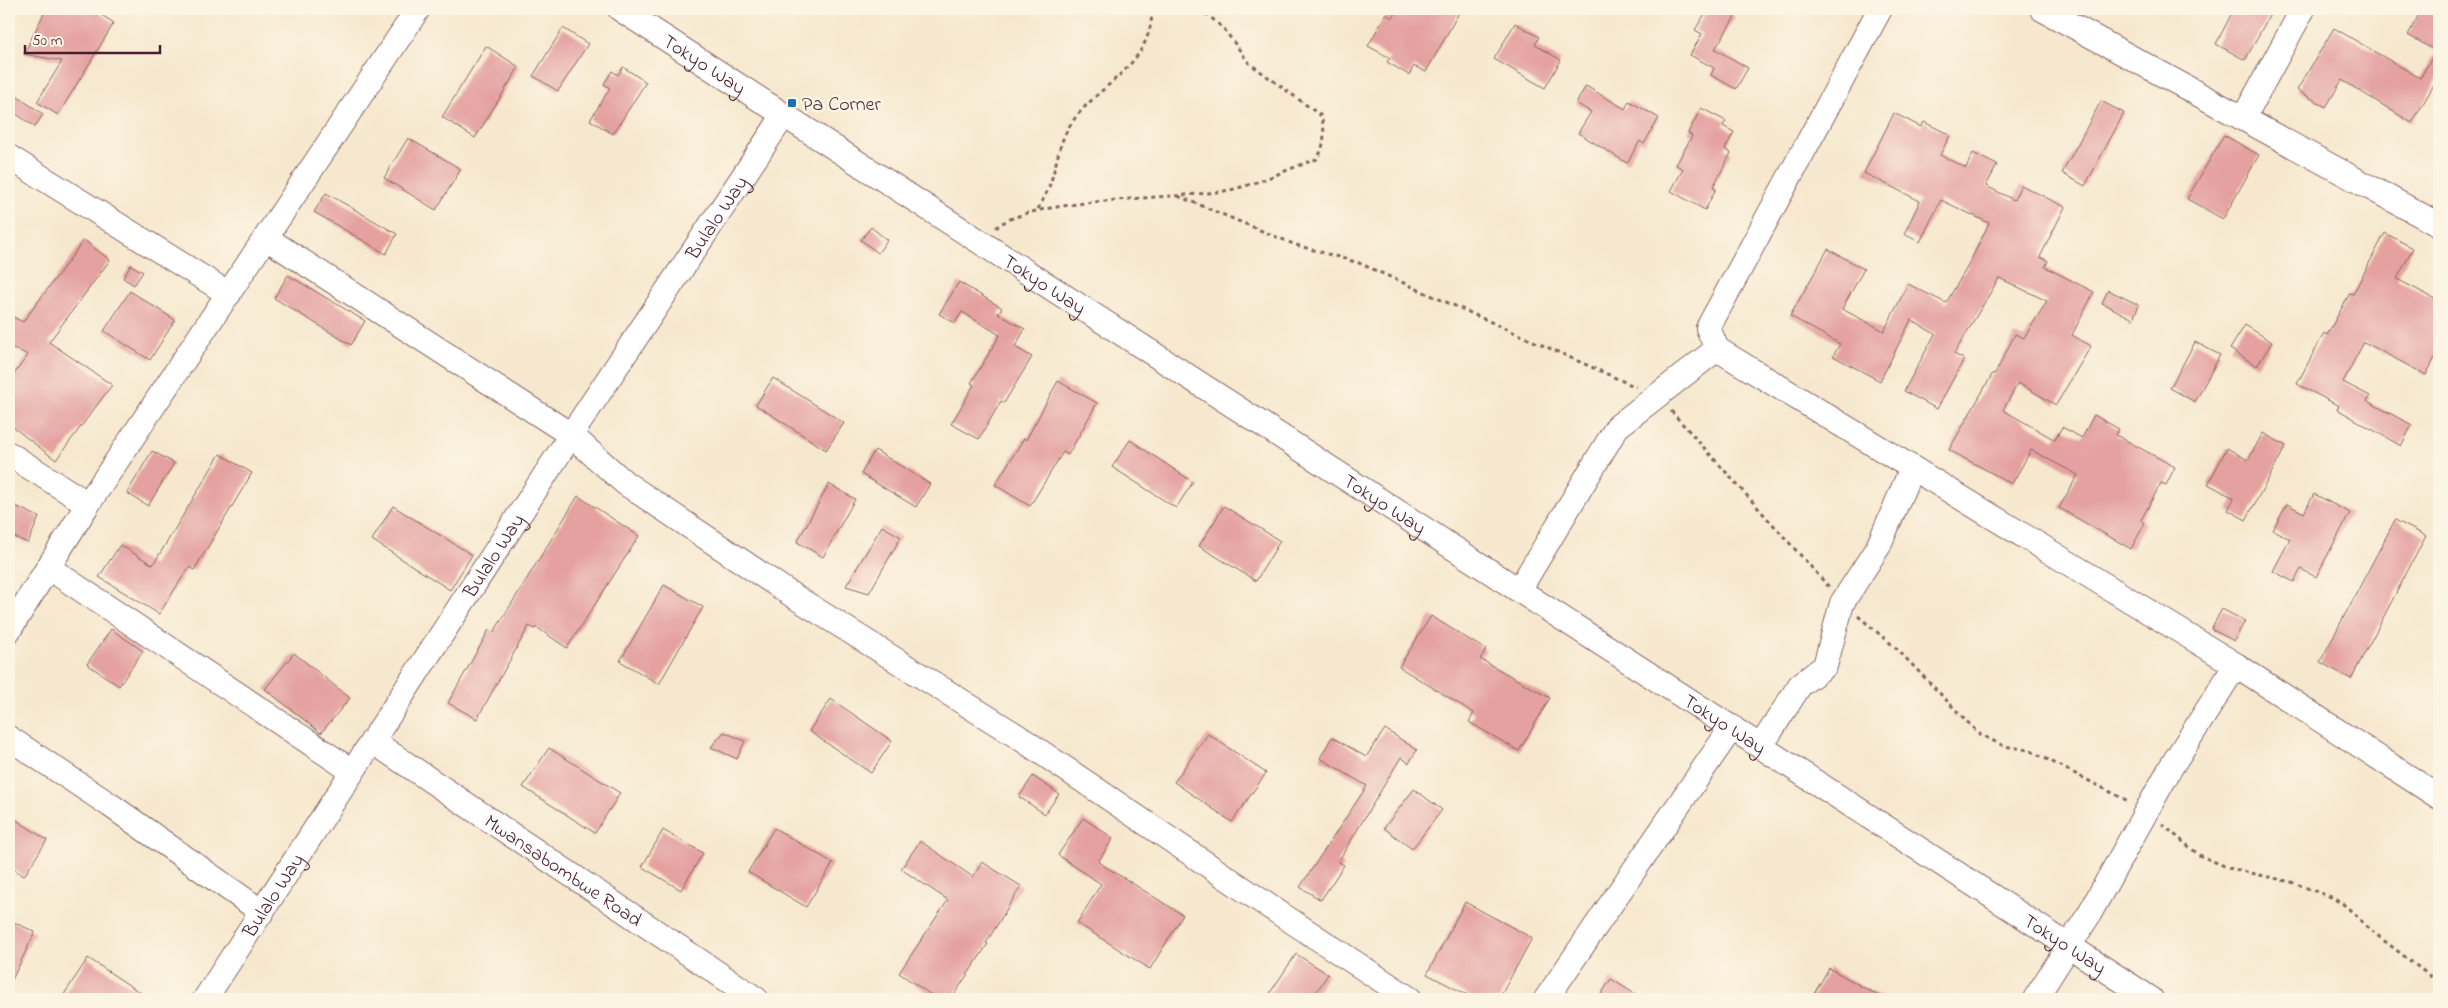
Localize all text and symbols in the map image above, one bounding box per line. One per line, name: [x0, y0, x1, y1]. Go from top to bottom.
scale bar: [25, 22, 160, 54]
street label: Tokyo Way: [656, 28, 751, 104]
text: 50 m: [32, 30, 63, 52]
place label: Pa Corner: [802, 91, 882, 120]
marker: Pa Corner: [786, 97, 798, 109]
street label: Bulalo Way: [679, 171, 757, 267]
street label: Tokyo Way: [996, 248, 1091, 324]
street label: Tokyo Way: [1336, 468, 1431, 543]
street label: Bulalo Way: [456, 509, 533, 605]
street label: Tokyo Way: [1676, 688, 1771, 763]
street label: Mwansabombwe Road: [478, 808, 647, 935]
street label: Bulalo Way: [236, 848, 313, 945]
street label: Tokyo Way: [2017, 908, 2111, 983]

